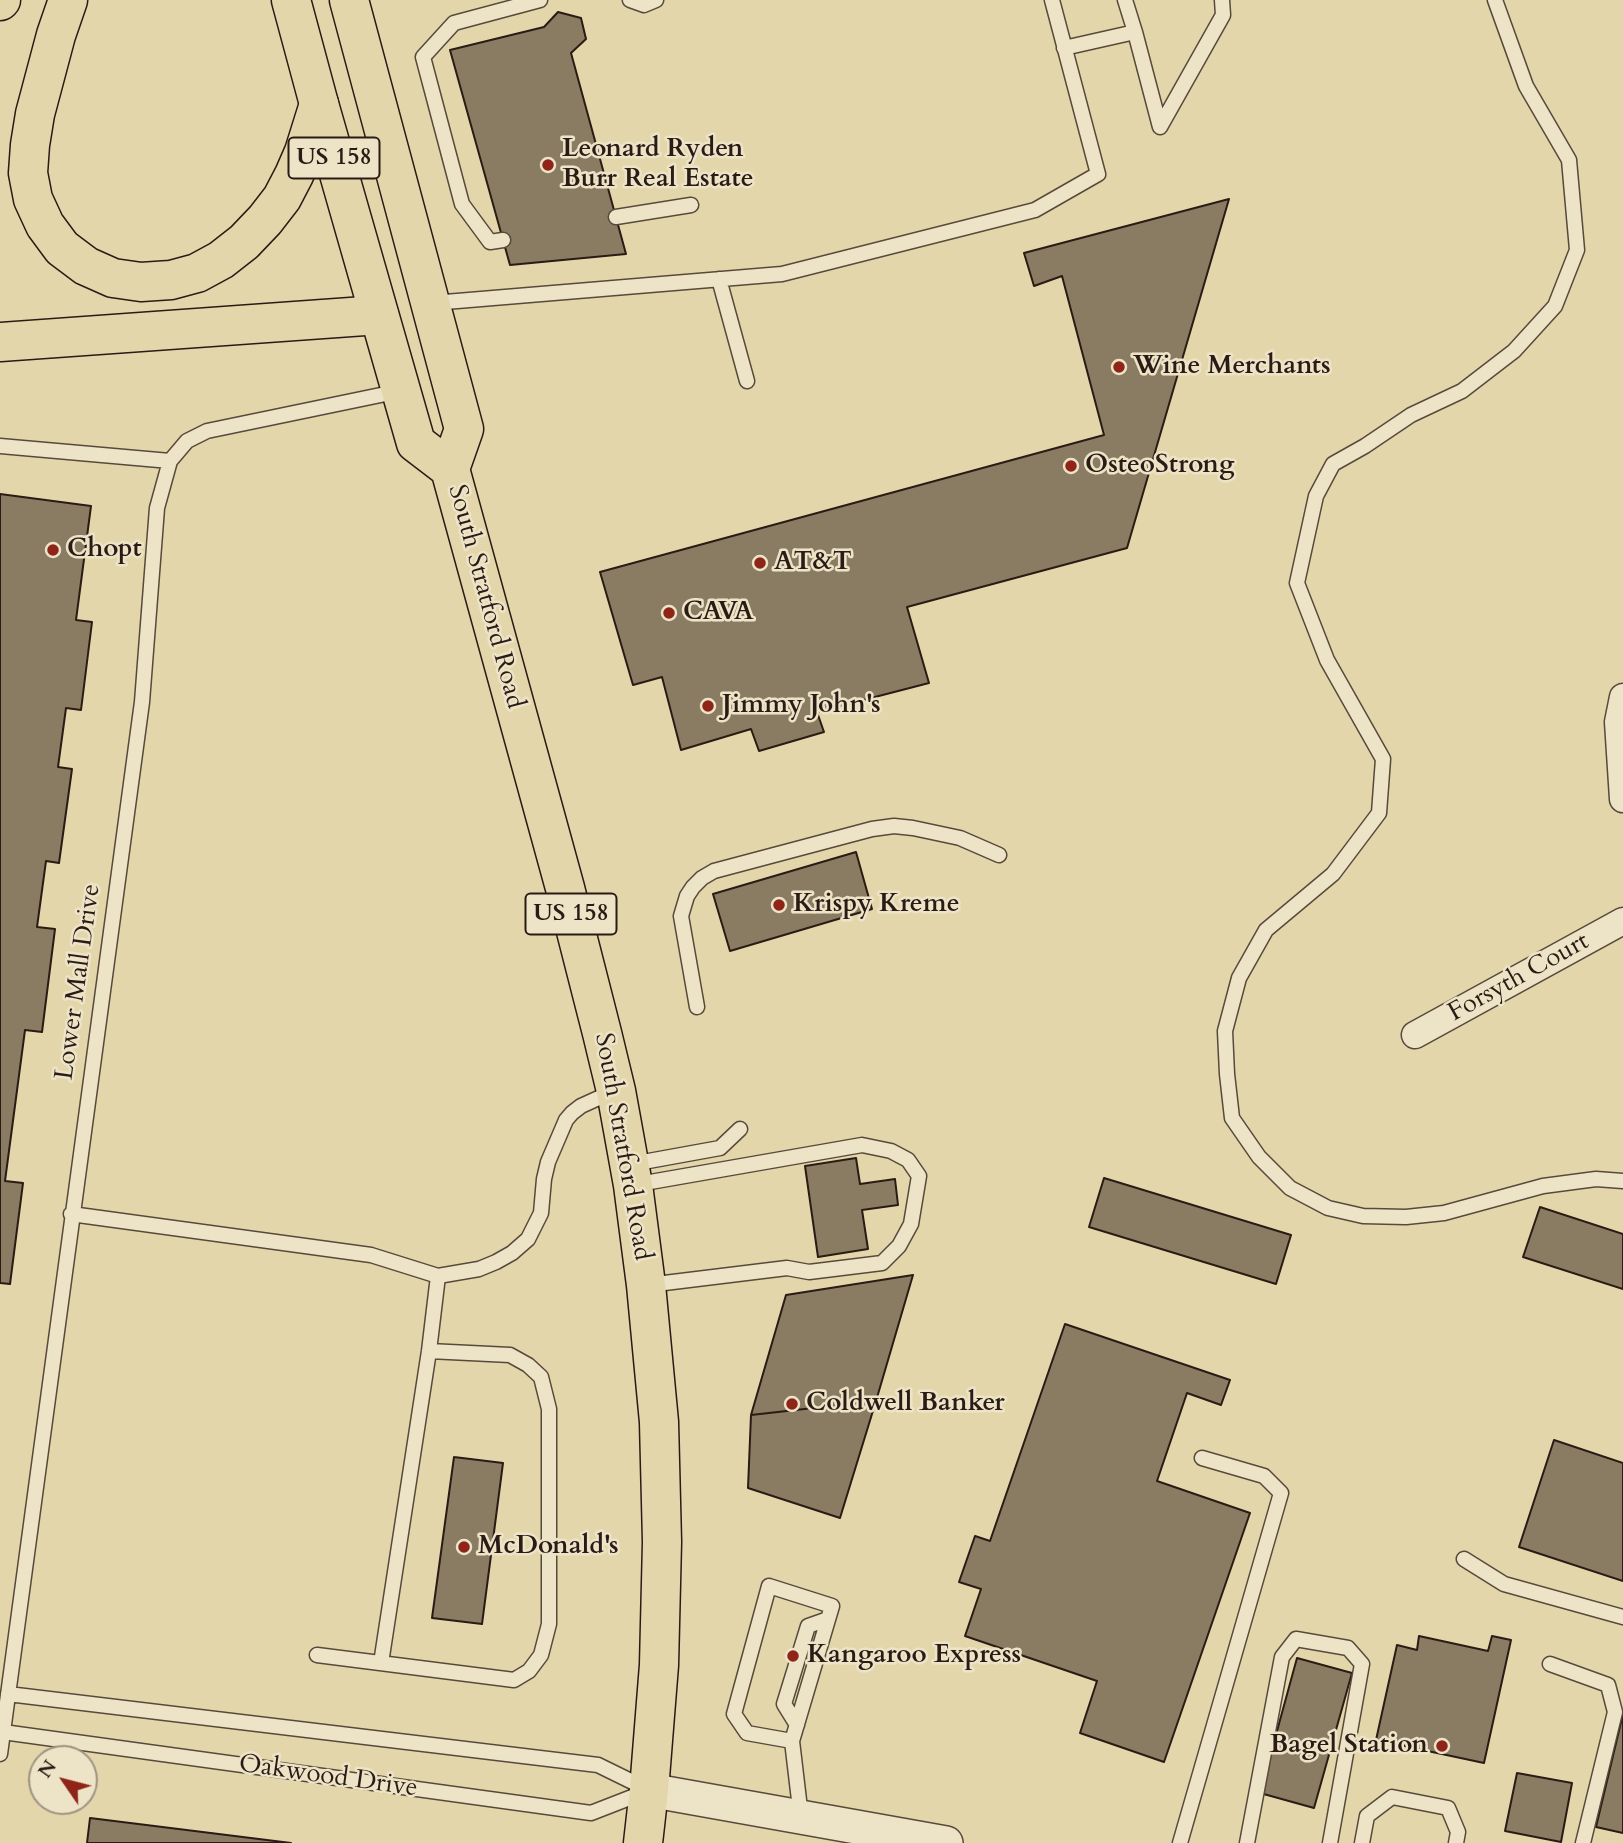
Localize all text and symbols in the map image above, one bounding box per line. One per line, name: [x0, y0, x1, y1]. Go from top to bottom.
place label: Leonard Ryden Burr Real Estate: [562, 134, 754, 196]
road number: US 158: [288, 138, 380, 178]
marker: Leonard Ryden Burr Real Estate: [540, 157, 556, 173]
place label: Wine Merchants: [1133, 351, 1331, 383]
marker: Wine Merchants: [1111, 359, 1127, 375]
place label: OsteoStrong: [1085, 450, 1234, 482]
marker: OsteoStrong: [1063, 458, 1079, 474]
street label: South Stratford Road: [440, 482, 530, 712]
place label: Chopt: [67, 534, 142, 566]
marker: Chopt: [45, 542, 61, 558]
place label: AT&T: [774, 547, 852, 579]
marker: AT&T: [752, 555, 768, 571]
place label: CAVA: [683, 597, 754, 629]
marker: CAVA: [661, 605, 677, 621]
place label: Jimmy John's: [722, 690, 881, 722]
marker: Jimmy John's: [700, 698, 716, 714]
street label: Lower Mall Drive: [50, 882, 108, 1082]
place label: Krispy Kreme: [793, 889, 959, 921]
road number: US 158: [526, 894, 616, 934]
marker: Krispy Kreme: [771, 897, 787, 913]
street label: Forsyth Court: [1443, 927, 1595, 1029]
street label: South Stratford Road: [587, 1031, 657, 1263]
place label: Coldwell Banker: [806, 1388, 1005, 1420]
marker: Coldwell Banker: [784, 1396, 800, 1412]
place label: McDonald's: [478, 1531, 619, 1563]
marker: McDonald's: [456, 1539, 472, 1555]
place label: Kangaroo Express: [807, 1640, 1021, 1672]
marker: Kangaroo Express: [785, 1648, 801, 1664]
place label: Bagel Station: [1269, 1730, 1428, 1762]
marker: Bagel Station: [1434, 1738, 1450, 1754]
north arrow: [28, 1745, 98, 1815]
street label: Oakwood Drive: [237, 1749, 419, 1805]
text: N: [32, 1755, 63, 1783]

